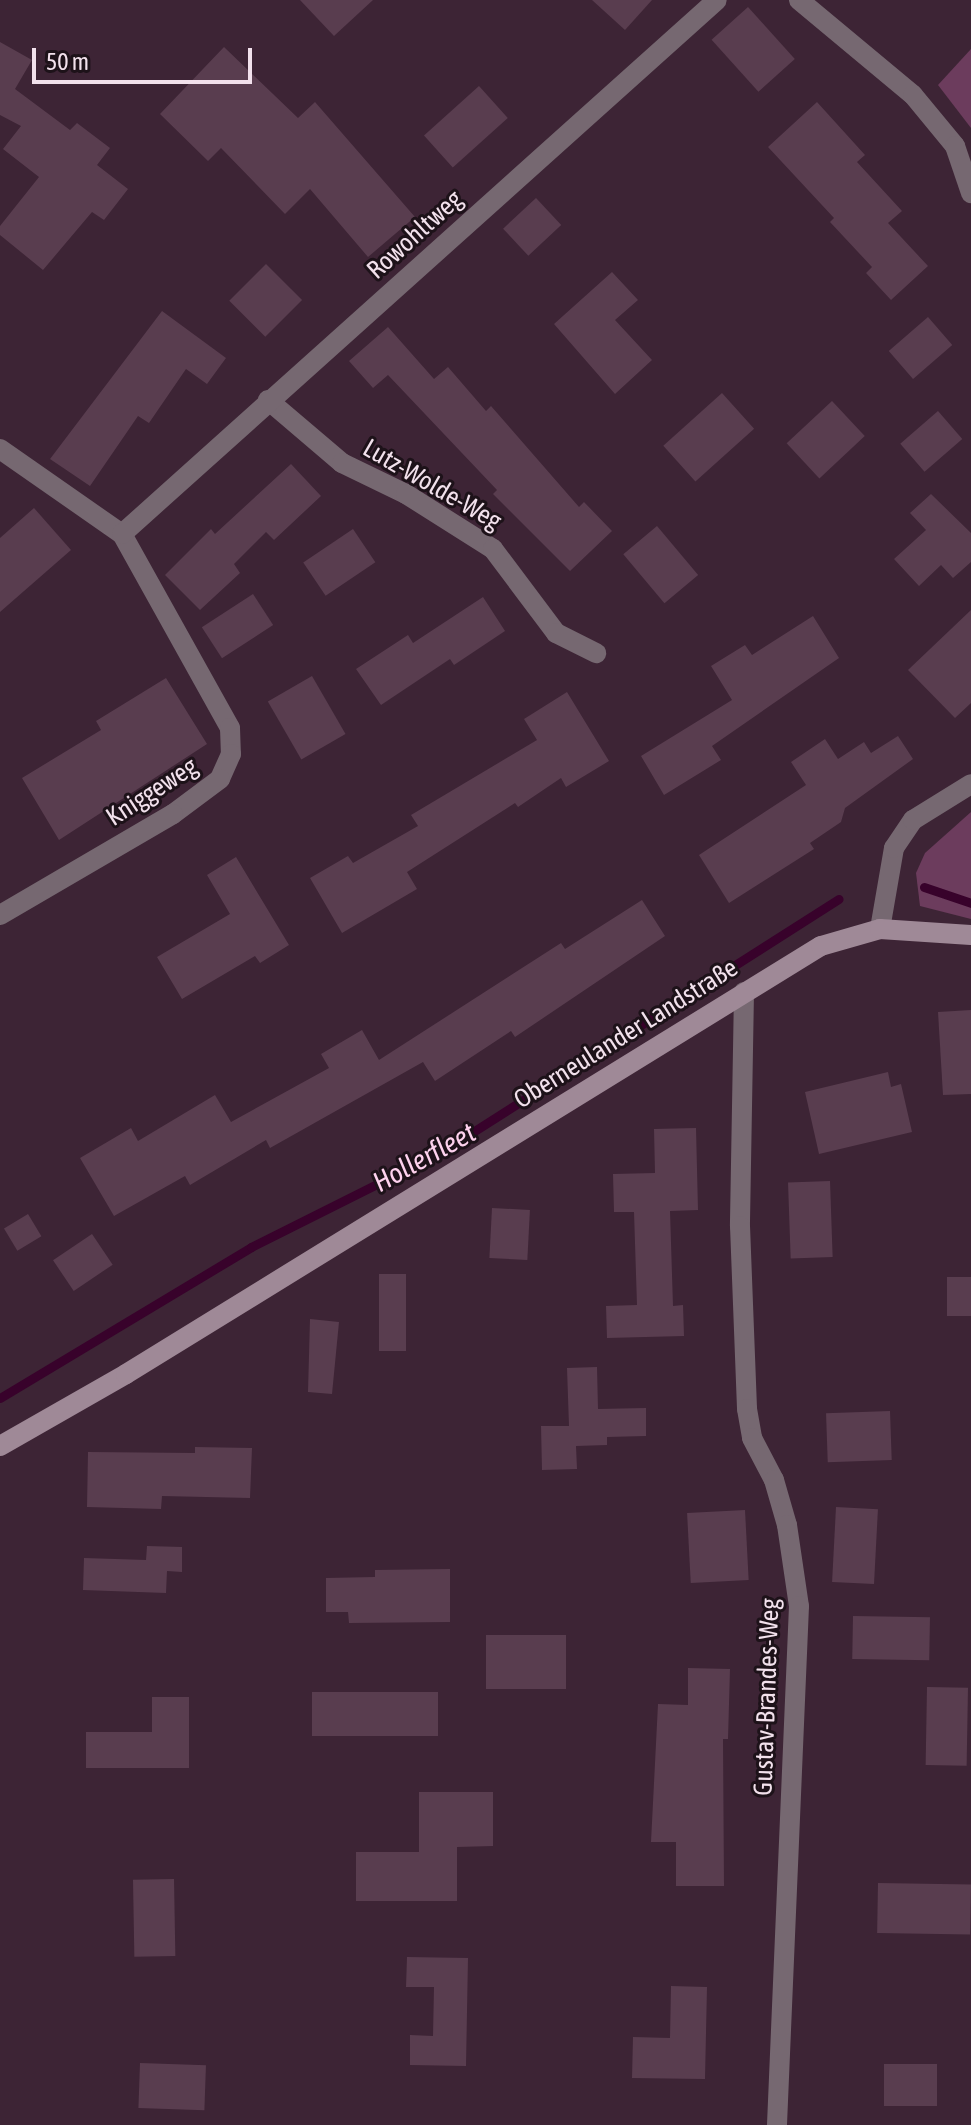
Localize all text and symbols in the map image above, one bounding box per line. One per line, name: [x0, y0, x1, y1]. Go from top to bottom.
scale bar: [36, 32, 256, 82]
text: 50 m: [46, 48, 89, 75]
street label: Rowohltweg: [361, 184, 469, 286]
street label: Lutz-Wolde-Weg: [357, 433, 507, 537]
street label: Kniggeweg: [101, 751, 203, 833]
street label: Oberneulander Landstraße: [508, 952, 744, 1116]
water label: Hollerfleet: [367, 1115, 481, 1199]
street label: Gustav-Brandes-Weg: [748, 1598, 786, 1796]

